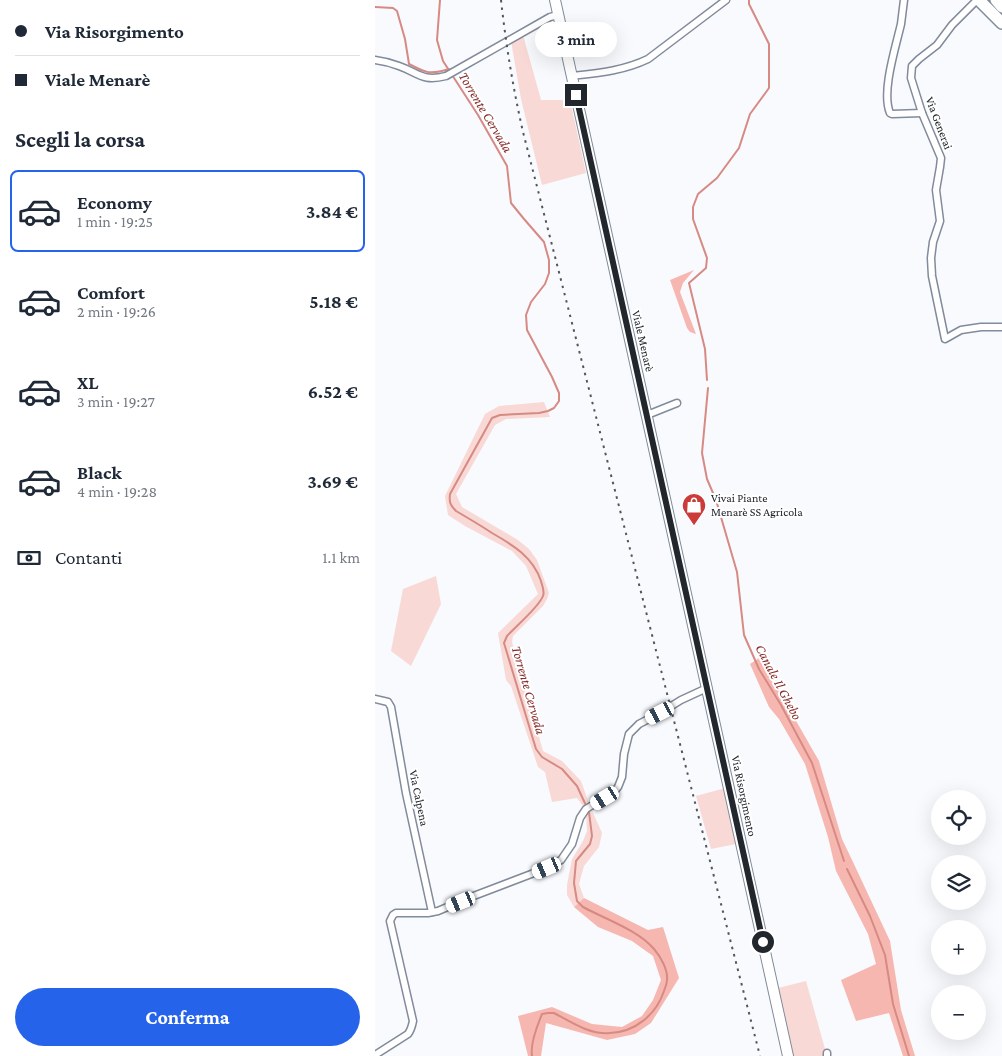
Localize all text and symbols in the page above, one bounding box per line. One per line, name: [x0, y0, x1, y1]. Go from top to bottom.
text: Via Risorgimento: [45, 21, 184, 42]
callout: 3 min: [535, 22, 617, 58]
text: 3 min: [557, 31, 595, 48]
text: Viale Menarè: [45, 69, 150, 90]
water label: Torrente Cervada: [456, 69, 517, 156]
route end: [565, 84, 587, 106]
street label: Via Generai: [923, 95, 955, 151]
text: Scegli la corsa: [15, 127, 145, 152]
icon: car: [17, 189, 62, 234]
text: Economy: [77, 192, 152, 213]
text: 3.84 €: [306, 201, 358, 222]
text: 1 min · 19:25: [77, 213, 153, 230]
icon: car: [17, 279, 62, 324]
text: Comfort: [77, 282, 145, 303]
text: 5.18 €: [309, 291, 358, 312]
text: 2 min · 19:26: [77, 303, 156, 320]
street label: Viale Menarè: [629, 309, 657, 373]
icon: car: [17, 369, 62, 414]
text: XL: [77, 372, 99, 393]
text: 6.52 €: [308, 381, 358, 402]
text: 3 min · 19:27: [77, 393, 155, 410]
icon: car: [17, 459, 62, 504]
text: Black: [77, 462, 122, 483]
text: 3.69 €: [307, 471, 358, 492]
text: 4 min · 19:28: [77, 483, 157, 500]
place label: Vivai Piante Menarè SS Agricola: [711, 491, 803, 519]
shop icon: Vivai Piante Menarè SS Agricola: [681, 492, 707, 526]
icon: cash: [15, 544, 43, 572]
text: Contanti: [55, 547, 122, 568]
text: 1.1 km: [322, 549, 360, 566]
water label: Canale Il Ghebo: [752, 642, 806, 723]
water label: Torrente Cervada: [509, 644, 549, 736]
car: [643, 700, 676, 726]
street label: Via Risorgimento: [729, 754, 759, 838]
street label: Via Calpena: [406, 769, 432, 828]
car: [588, 784, 621, 812]
map controls: [931, 790, 986, 1040]
button: locate: [931, 790, 986, 845]
car: [530, 855, 563, 881]
button: layers: [931, 855, 986, 910]
car: [444, 889, 477, 915]
button: +: [931, 920, 986, 975]
route start: [752, 931, 774, 953]
button: −: [931, 985, 986, 1040]
button: Conferma: [15, 988, 360, 1046]

